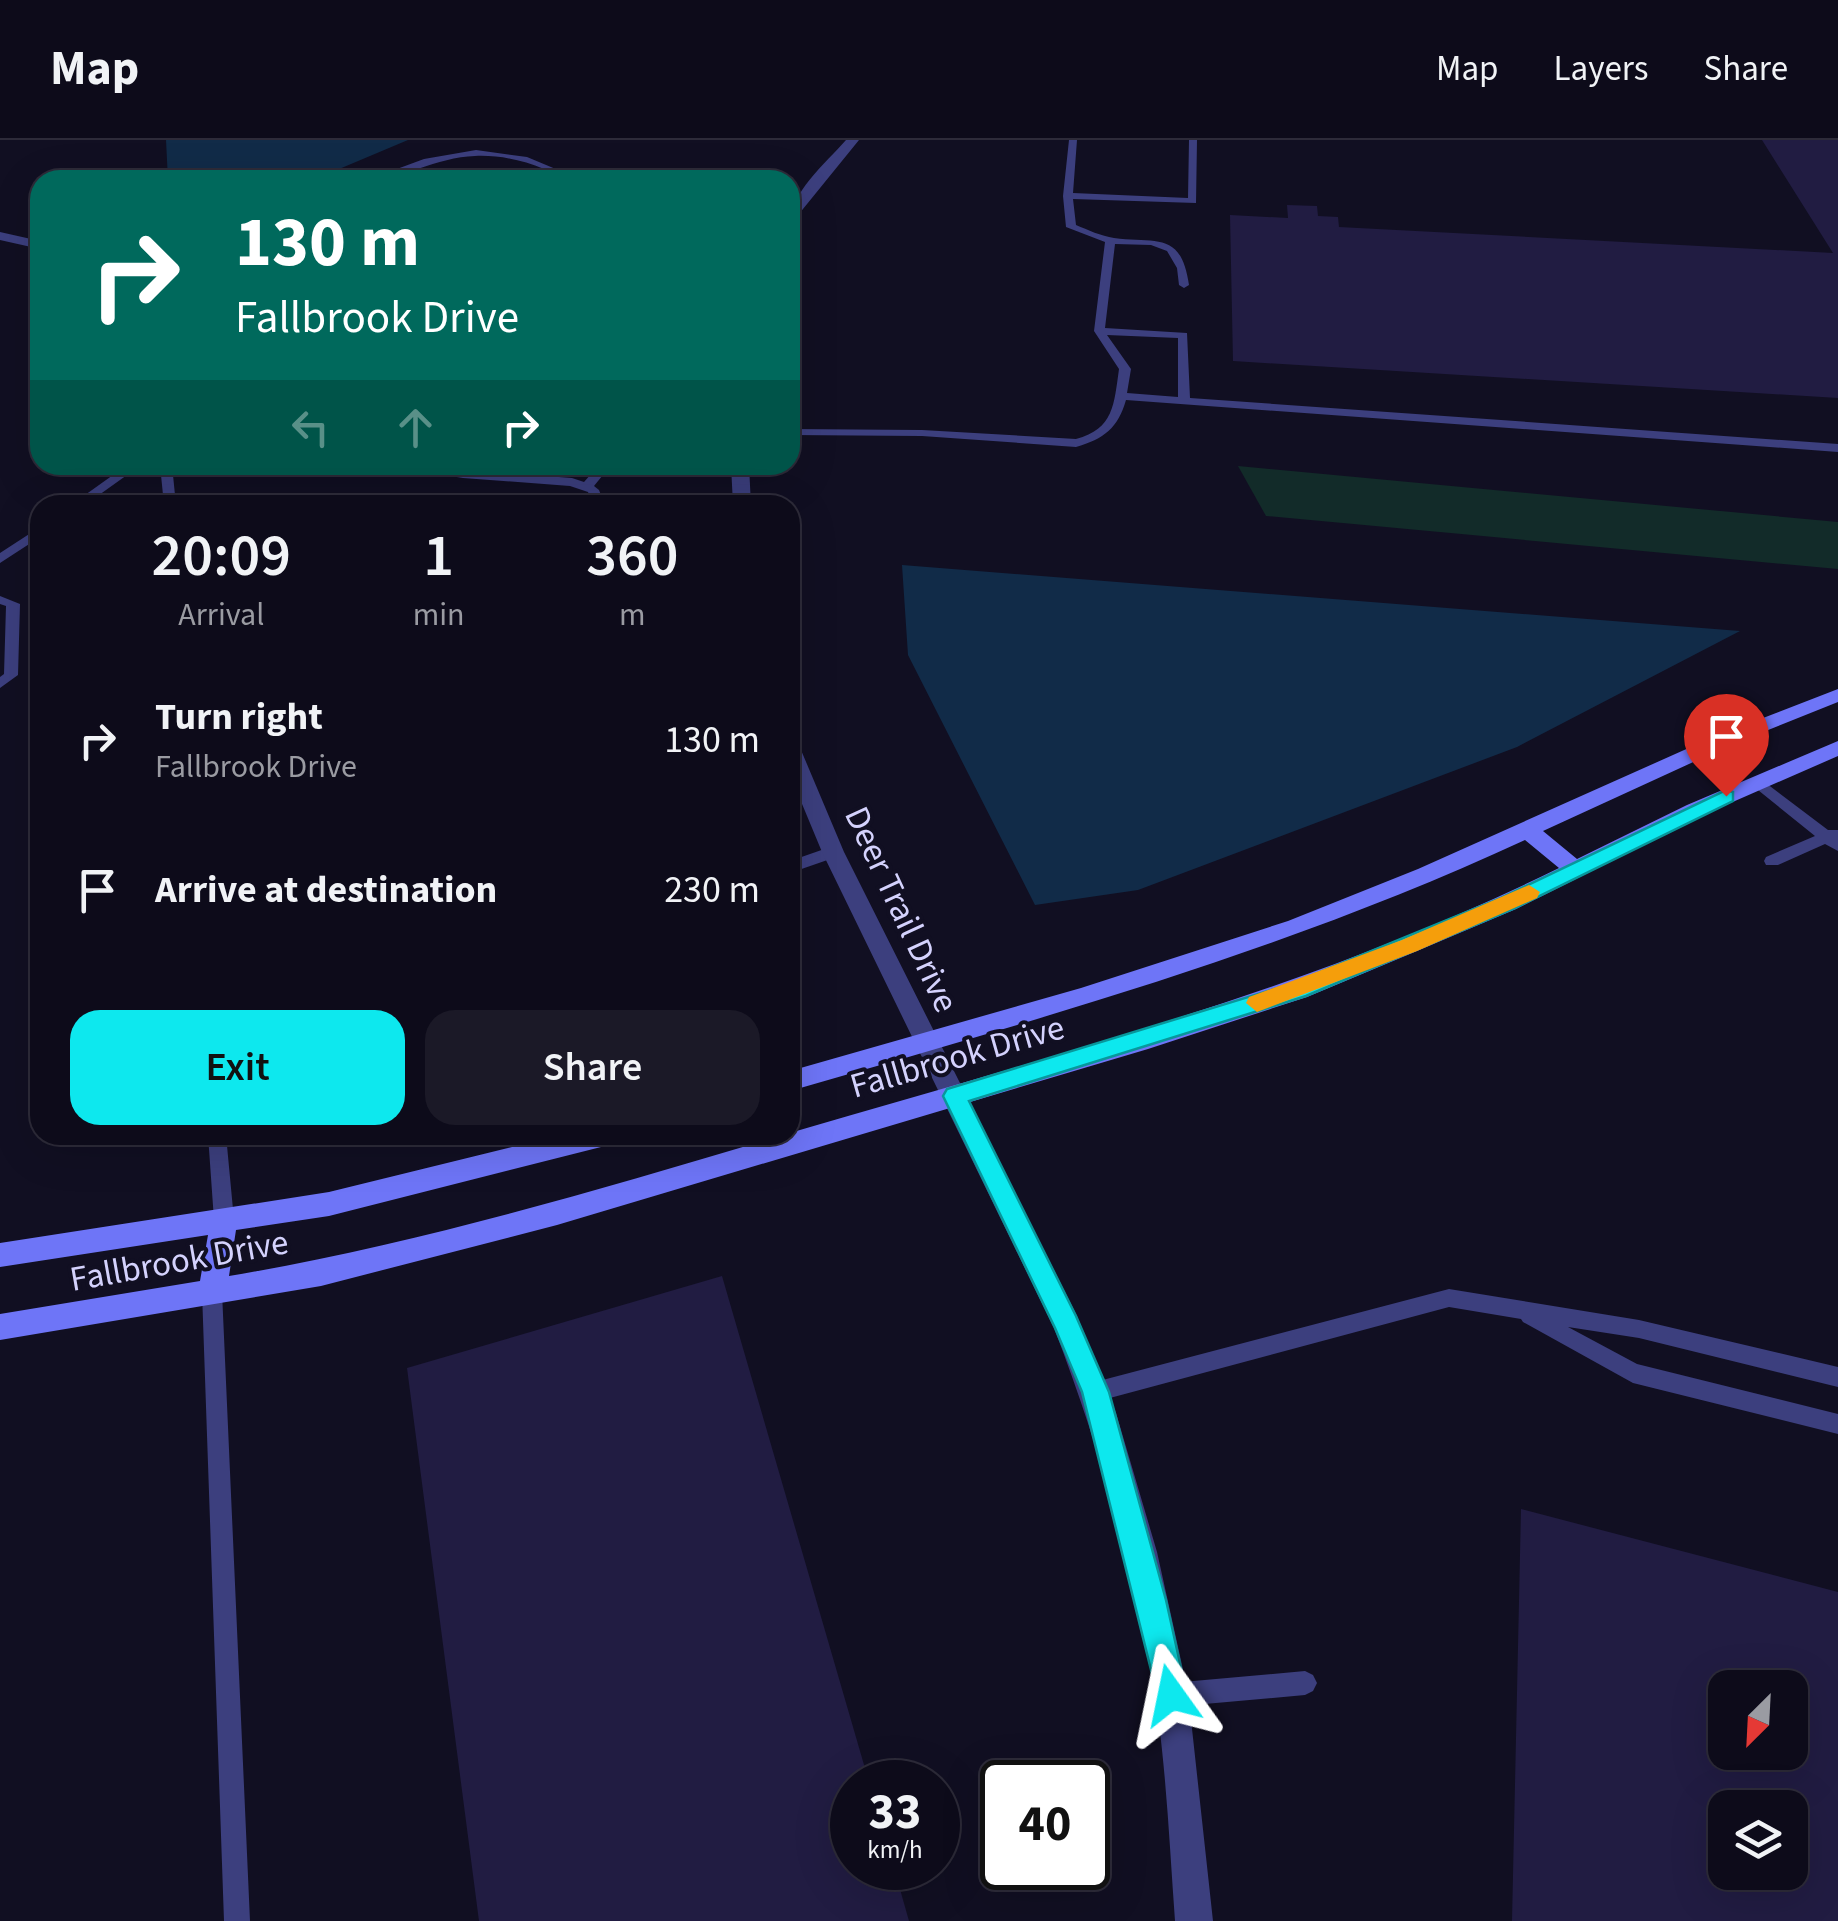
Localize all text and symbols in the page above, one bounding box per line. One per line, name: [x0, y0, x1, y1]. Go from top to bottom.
text: Map: [50, 35, 139, 103]
text: Map: [1436, 44, 1499, 94]
text: Layers: [1554, 44, 1648, 94]
text: Share: [1703, 44, 1788, 94]
text: 130 m: [235, 193, 420, 293]
icon: right: [70, 210, 200, 340]
text: Fallbrook Drive: [235, 286, 519, 350]
icon: left: [283, 400, 338, 455]
icon: ahead: [388, 400, 443, 455]
icon: right: [493, 400, 548, 455]
text: 20:09: [152, 514, 291, 599]
text: 1: [423, 514, 454, 599]
text: 360: [586, 514, 678, 599]
text: Arrival: [178, 592, 264, 638]
text: min: [413, 592, 465, 638]
text: m: [619, 592, 646, 638]
text: Turn right: [155, 690, 323, 744]
pin: [1684, 694, 1769, 797]
icon: arrive: [1699, 709, 1754, 764]
icon: right: [70, 713, 125, 768]
text: 130 m: [664, 713, 760, 767]
text: Fallbrook Drive: [155, 744, 357, 790]
street label: Deer Trail Drive: [832, 798, 971, 1021]
icon: arrive: [70, 863, 125, 918]
text: Arrive at destination: [155, 863, 497, 917]
text: 230 m: [664, 863, 760, 917]
street label: Fallbrook Drive: [844, 1002, 1070, 1111]
button: Exit: [70, 1010, 405, 1125]
button: Share: [425, 1010, 760, 1125]
street label: Fallbrook Drive: [66, 1217, 292, 1305]
position arrow: [1119, 1643, 1223, 1747]
north arrow: [1708, 1670, 1808, 1770]
map controls: [1708, 1670, 1808, 1890]
speed limit sign: 40: [980, 1760, 1110, 1890]
text: 33: [869, 1777, 921, 1848]
button: layers: [1708, 1790, 1808, 1890]
text: km/h: [867, 1832, 923, 1868]

